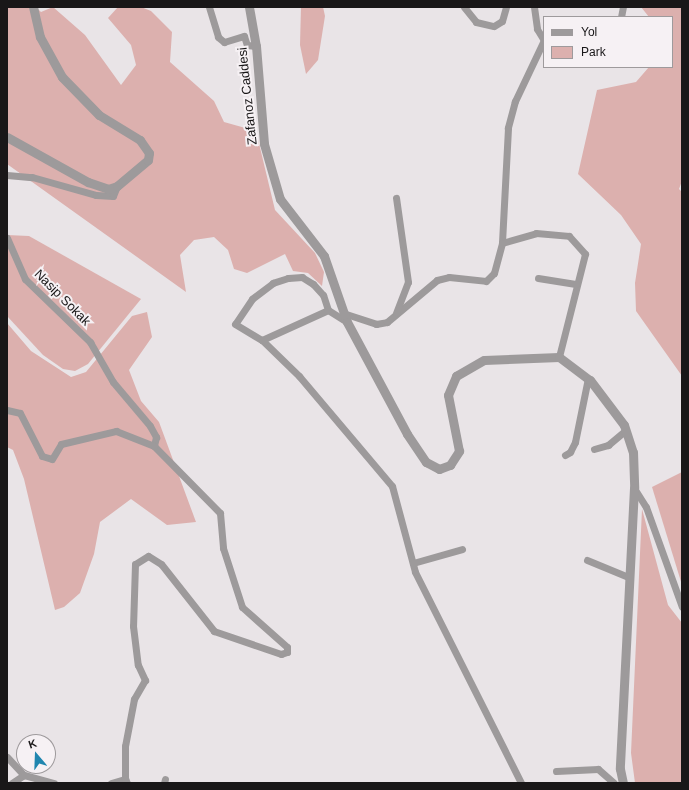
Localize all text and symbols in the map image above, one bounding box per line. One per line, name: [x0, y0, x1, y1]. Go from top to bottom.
legend: [543, 16, 673, 68]
text: Yol: [581, 25, 597, 39]
text: Park: [581, 45, 606, 59]
street label: Zafanoz Caddesi: [235, 46, 261, 146]
street label: Nasip Sokak: [31, 267, 93, 329]
north arrow: [16, 734, 56, 774]
text: K: [27, 737, 38, 751]

